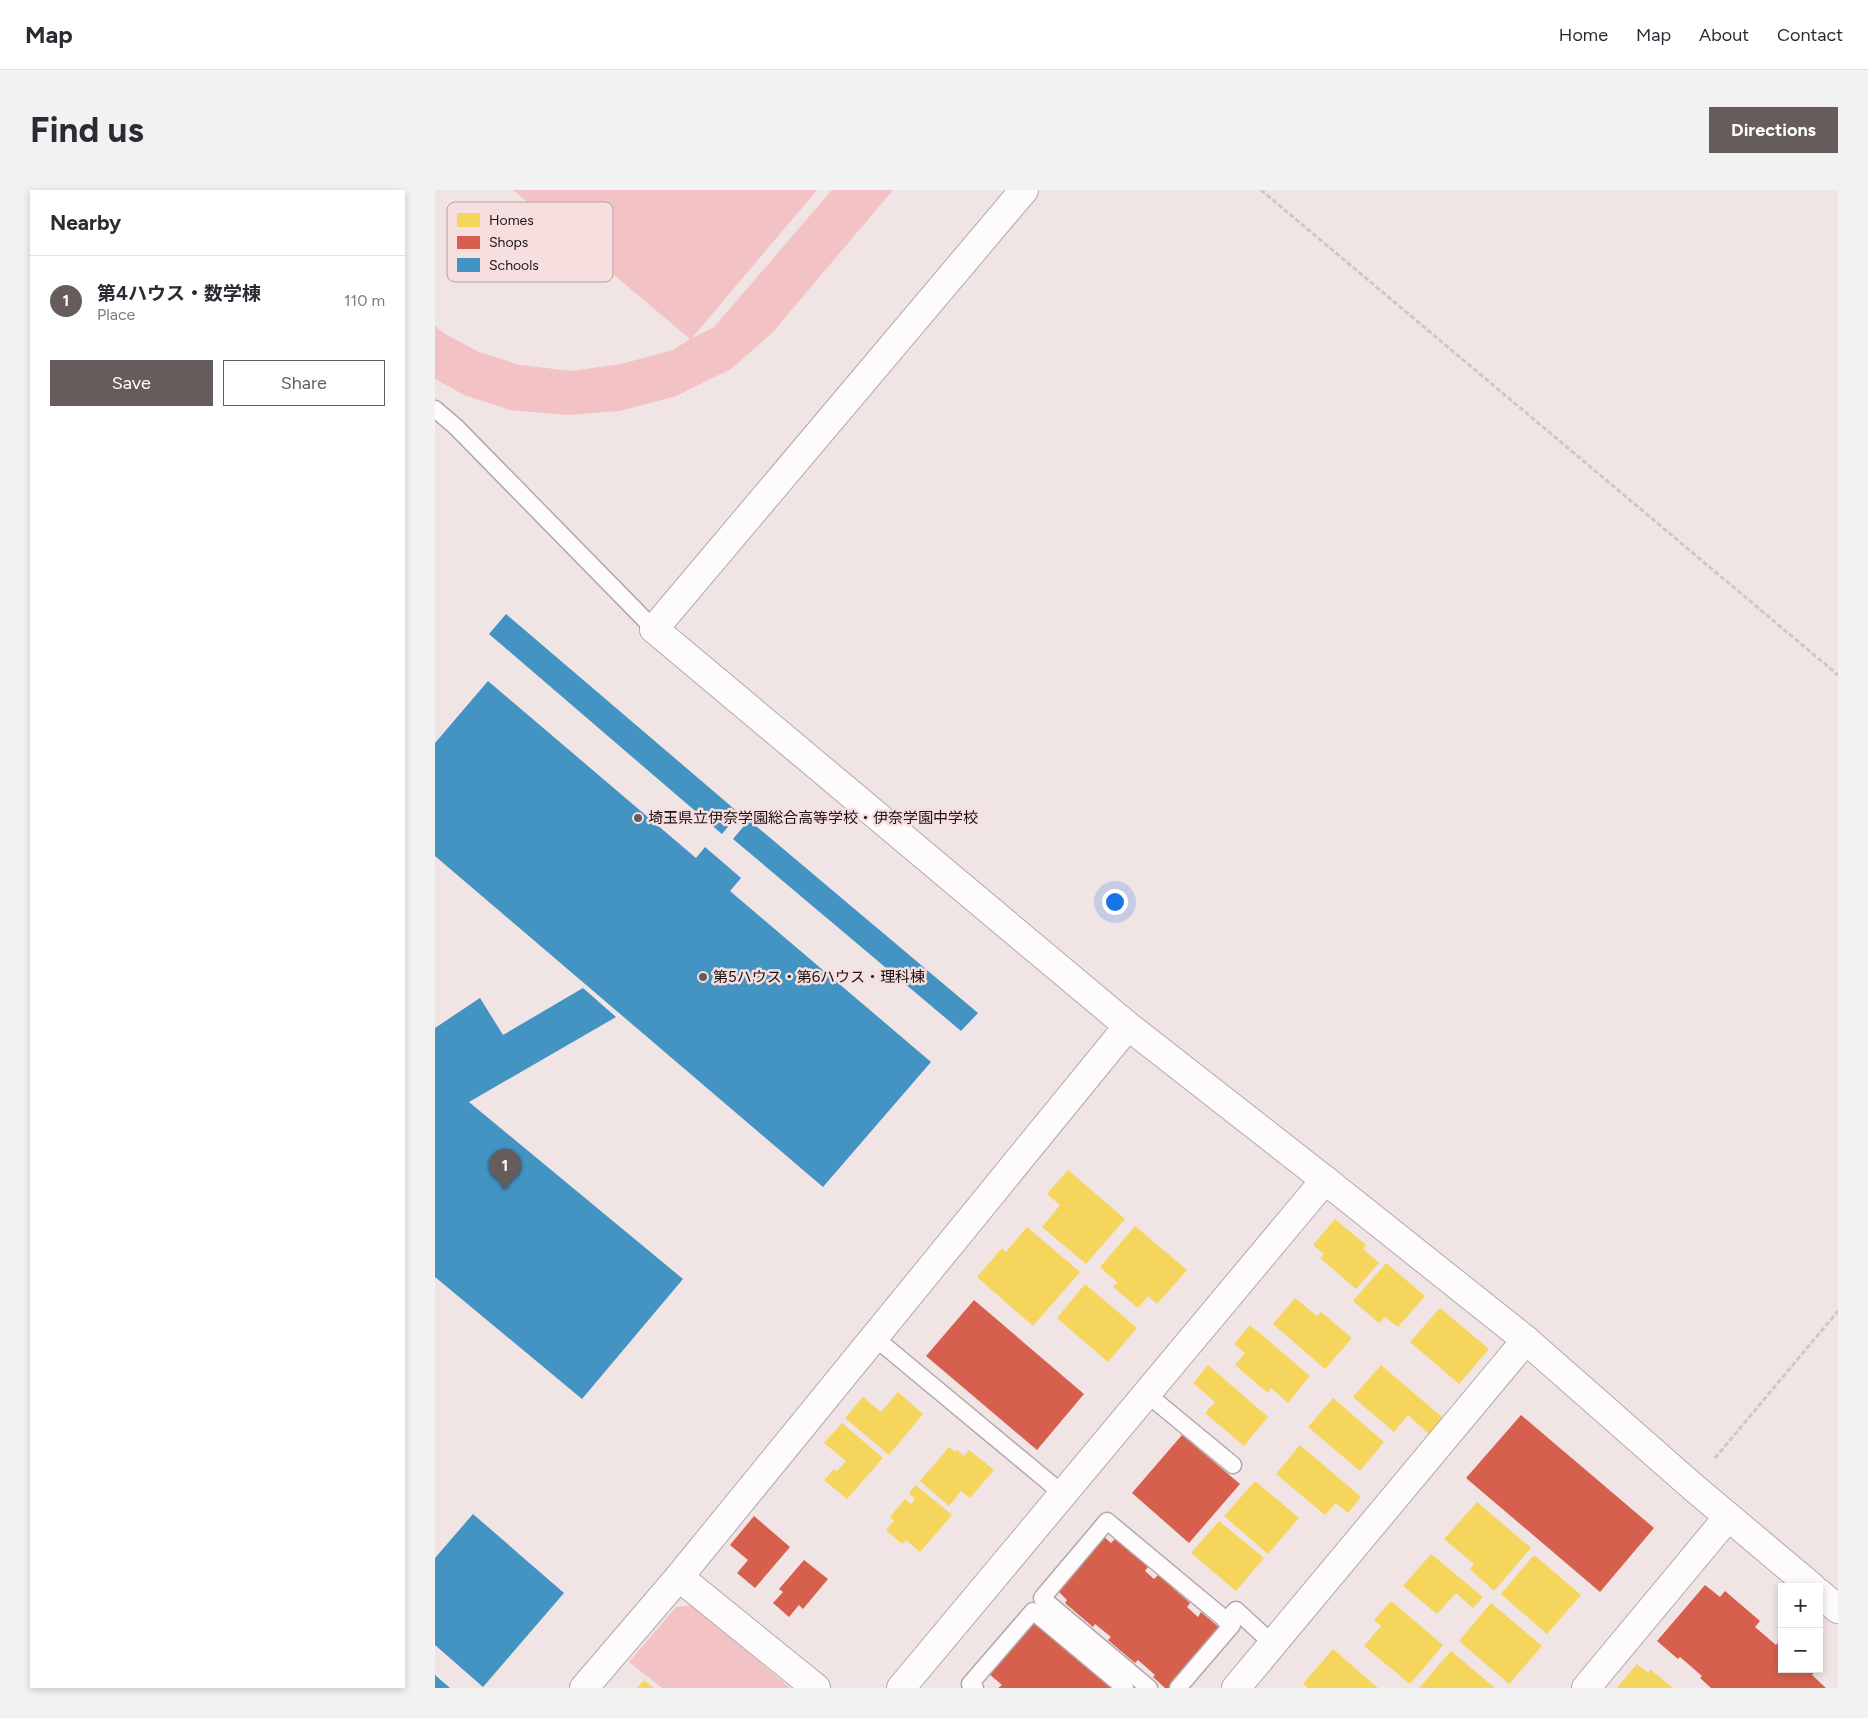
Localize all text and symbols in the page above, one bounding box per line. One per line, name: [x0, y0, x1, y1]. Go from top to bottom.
text: Map: [25, 20, 73, 49]
text: Home: [1559, 24, 1608, 46]
text: Map: [1636, 24, 1671, 46]
text: About: [1699, 24, 1749, 46]
text: Contact: [1777, 24, 1843, 46]
button: Directions: [1709, 107, 1838, 153]
text: Find us: [30, 109, 144, 151]
legend: [447, 202, 613, 282]
text: Nearby: [50, 210, 121, 235]
text: Homes: [489, 212, 534, 229]
text: Shops: [489, 234, 528, 251]
text: Schools: [489, 257, 539, 274]
text: 第4ハウス・数学棟: [97, 282, 261, 305]
text: 1: [63, 291, 69, 310]
text: 110 m: [344, 291, 385, 310]
text: Place: [97, 305, 135, 324]
button: Save: [50, 360, 213, 406]
button: Share: [223, 360, 385, 406]
place label: 埼玉県立伊奈学園総合高等学校・伊奈学園中学校: [648, 809, 978, 827]
marker: 埼玉県立伊奈学園総合高等学校・伊奈学園中学校: [632, 812, 644, 824]
your location: [1102, 889, 1128, 915]
place label: 第5ハウス・第6ハウス・理科棟: [713, 968, 925, 986]
marker: 第5ハウス・第6ハウス・理科棟: [697, 971, 709, 983]
pin: 1: [489, 1149, 521, 1190]
map controls: [1778, 1583, 1823, 1673]
button: +: [1778, 1583, 1823, 1628]
button: −: [1778, 1628, 1823, 1673]

